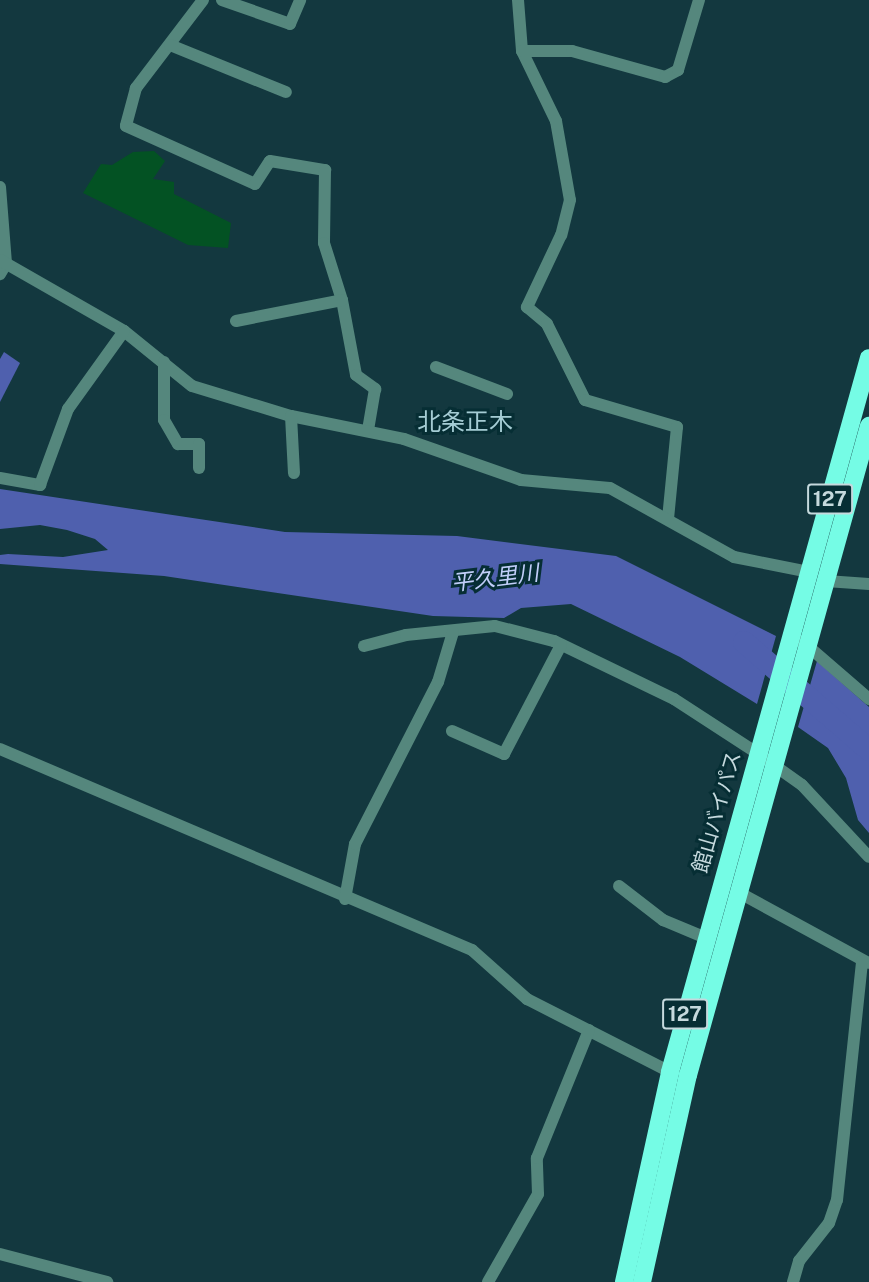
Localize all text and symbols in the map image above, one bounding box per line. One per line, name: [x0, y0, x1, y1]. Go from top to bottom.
district label: 北条正木: [417, 408, 513, 436]
road number: 127: [806, 482, 854, 516]
water label: 平久里川: [450, 560, 540, 596]
street label: 館山バイパス: [688, 748, 746, 876]
road number: 127: [661, 997, 709, 1031]

